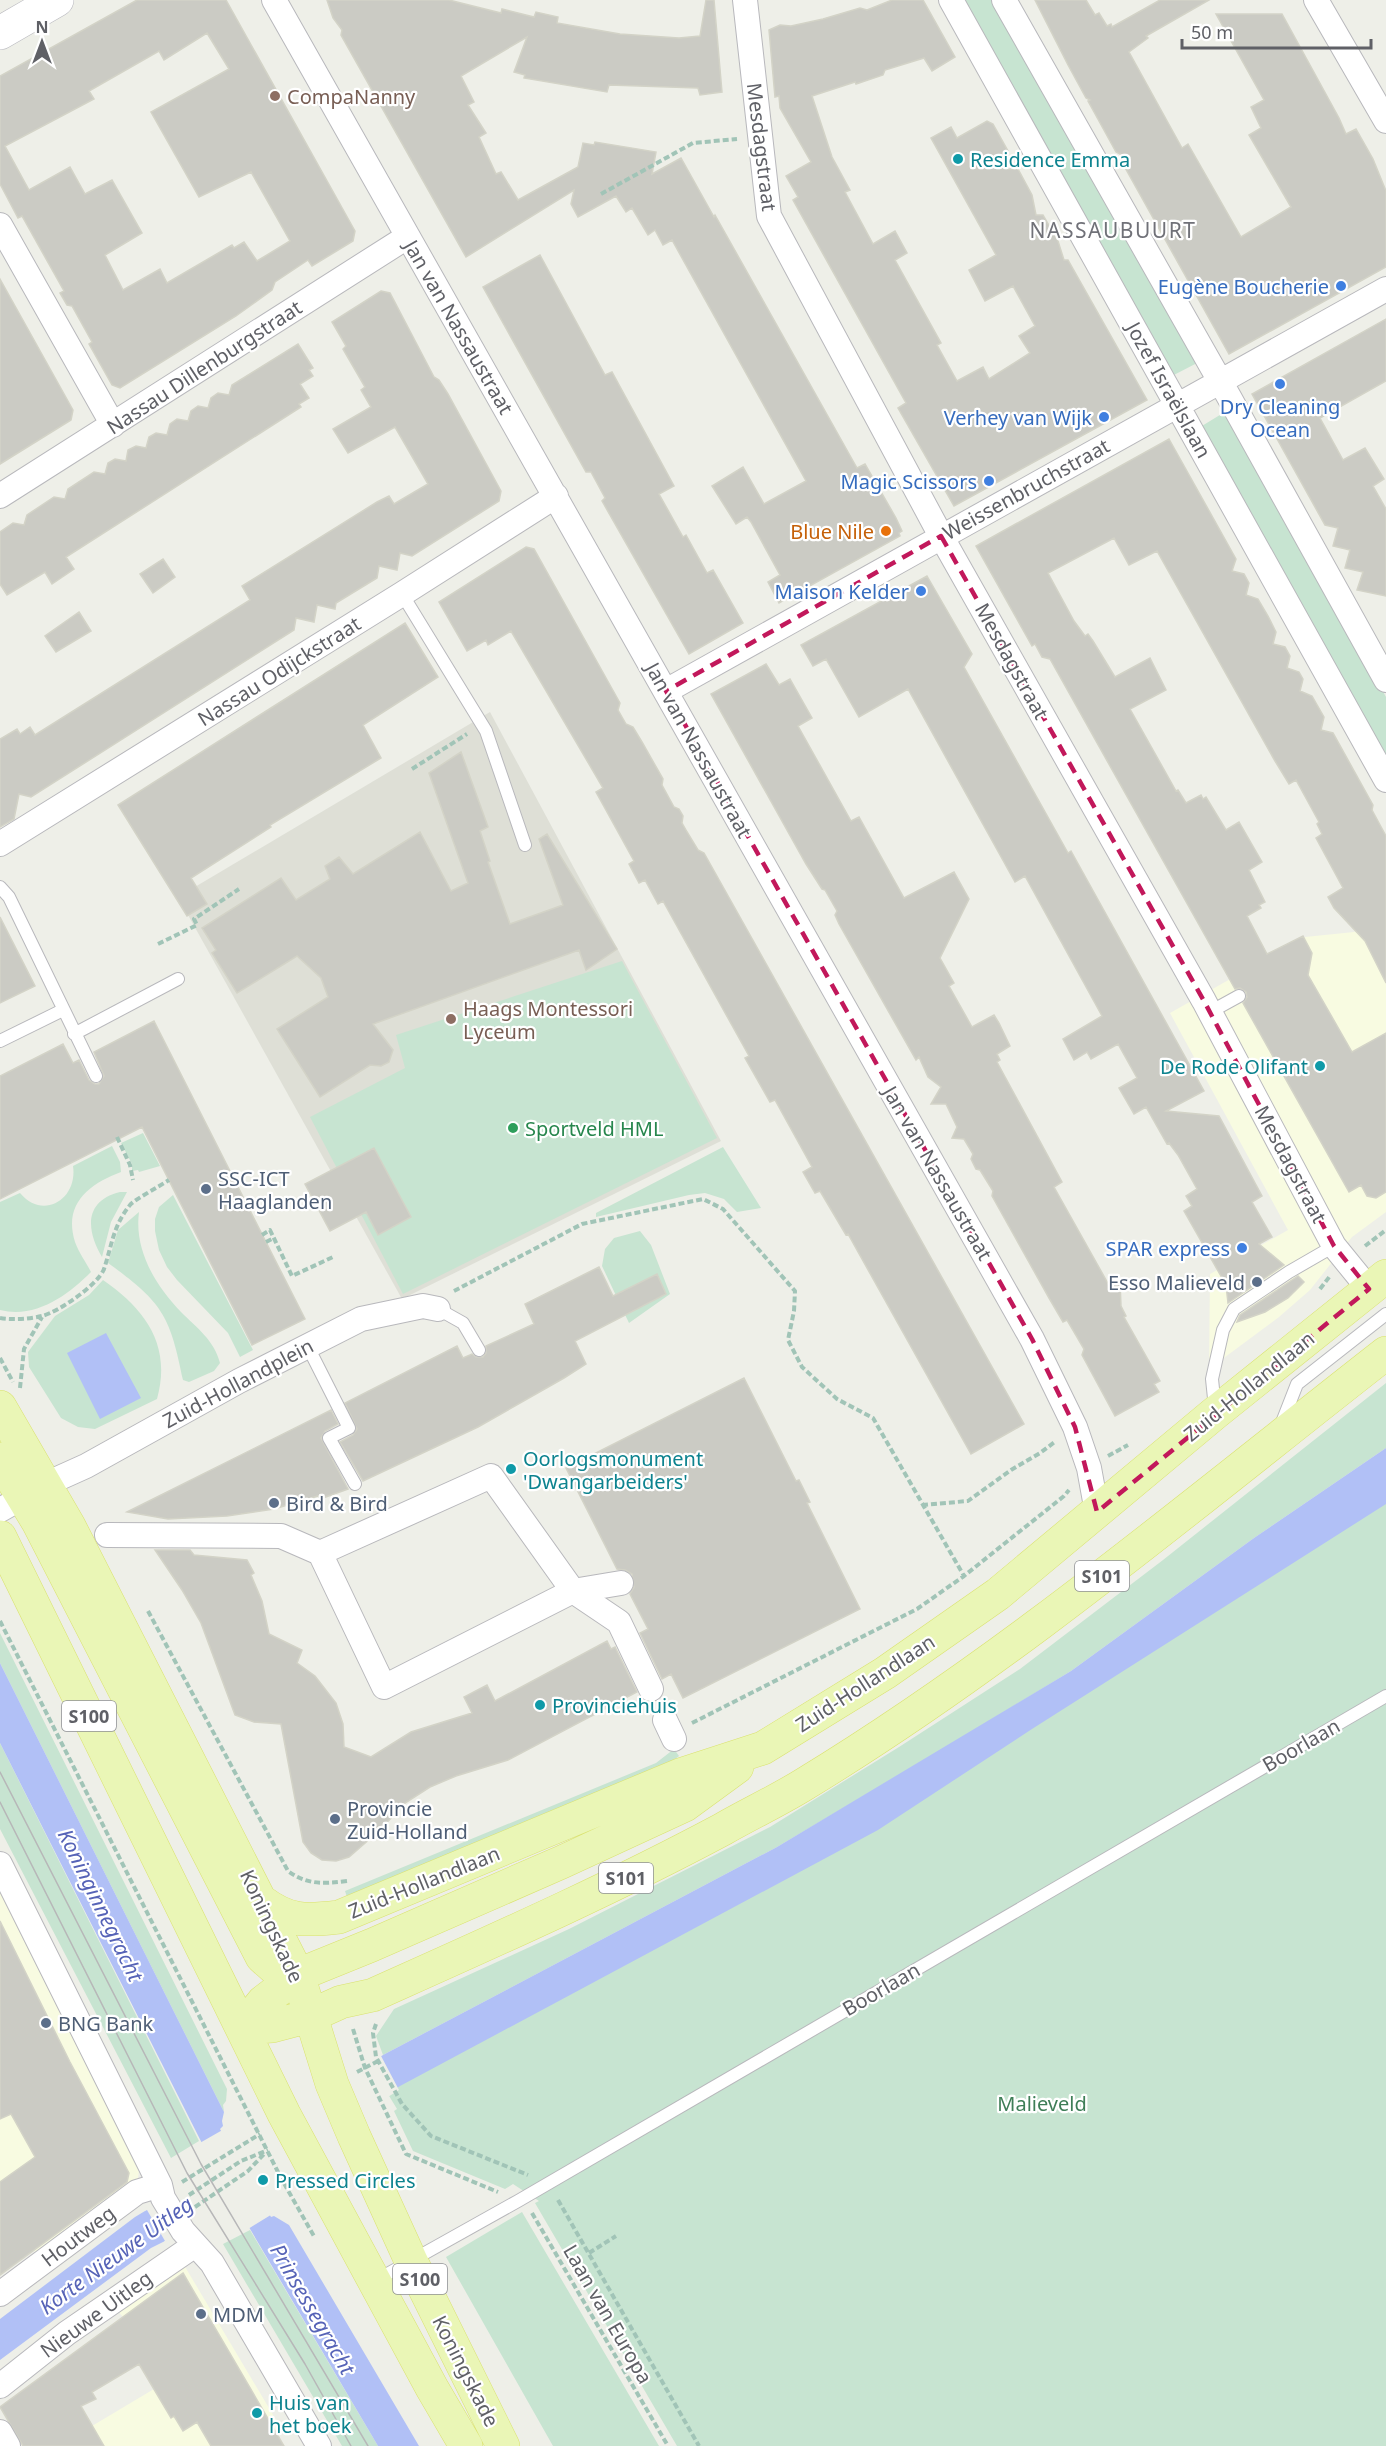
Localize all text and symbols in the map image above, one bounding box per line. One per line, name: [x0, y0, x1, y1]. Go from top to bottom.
north arrow: [12, 12, 72, 72]
scale bar: [1182, 12, 1371, 50]
text: N: [35, 16, 49, 38]
text: 50 m: [1191, 20, 1233, 44]
street label: Mesdagstraat: [741, 81, 783, 213]
place label: CompaNanny: [287, 83, 416, 110]
marker: CompaNanny: [268, 89, 282, 103]
place label: Residence Emma: [970, 146, 1130, 173]
marker: Residence Emma: [951, 152, 965, 166]
district label: NASSAUBUURT: [1030, 216, 1196, 244]
street label: Jan van Nassaustraat: [397, 233, 520, 419]
place label: Eugène Boucherie: [1158, 273, 1329, 300]
marker: Eugène Boucherie: [1334, 279, 1348, 293]
street label: Nassau Dillenburgstraat: [101, 294, 307, 440]
street label: Jozef Israëlslaan: [1119, 315, 1218, 463]
marker: Dry Cleaning Ocean: [1273, 377, 1287, 391]
place label: Dry Cleaning Ocean: [1220, 393, 1340, 443]
place label: Verhey van Wijk: [944, 404, 1092, 431]
marker: Verhey van Wijk: [1097, 410, 1111, 424]
street label: Weissenbruchstraat: [938, 432, 1114, 546]
place label: Magic Scissors: [841, 468, 977, 495]
marker: Magic Scissors: [982, 474, 996, 488]
place label: Blue Nile: [790, 518, 874, 545]
marker: Blue Nile: [879, 524, 893, 538]
place label: Maison Kelder: [775, 578, 909, 605]
marker: Maison Kelder: [914, 584, 928, 598]
street label: Mesdagstraat: [969, 598, 1055, 724]
street label: Nassau Odijckstraat: [192, 610, 366, 732]
street label: Jan van Nassaustraat: [639, 656, 758, 843]
place label: Haags Montessori Lyceum: [463, 995, 633, 1045]
marker: Haags Montessori Lyceum: [444, 1012, 458, 1026]
place label: De Rode Olifant: [1160, 1053, 1308, 1080]
marker: De Rode Olifant: [1313, 1059, 1327, 1073]
street label: Jan van Nassaustraat: [876, 1079, 999, 1265]
street label: Mesdagstraat: [1249, 1101, 1333, 1227]
place label: Sportveld HML: [525, 1115, 663, 1142]
marker: Sportveld HML: [506, 1121, 520, 1135]
place label: SSC-ICT Haaglanden: [218, 1165, 332, 1215]
marker: SSC-ICT Haaglanden: [199, 1182, 213, 1196]
place label: SPAR express: [1105, 1235, 1230, 1262]
marker: SPAR express: [1235, 1241, 1249, 1255]
place label: Esso Malieveld: [1108, 1269, 1245, 1296]
marker: Esso Malieveld: [1250, 1275, 1264, 1289]
street label: Zuid-Hollandlaan: [1178, 1325, 1320, 1447]
street label: Zuid-Hollandplein: [158, 1332, 318, 1434]
place label: Oorlogsmonument 'Dwangarbeiders': [523, 1445, 703, 1495]
marker: Oorlogsmonument 'Dwangarbeiders': [504, 1462, 518, 1476]
place label: Bird & Bird: [286, 1490, 388, 1517]
marker: Bird & Bird: [267, 1496, 281, 1510]
road number: S101: [1075, 1561, 1129, 1591]
street label: Zuid-Hollandlaan: [790, 1628, 940, 1738]
place label: Provinciehuis: [552, 1692, 677, 1719]
marker: Provinciehuis: [533, 1698, 547, 1712]
road number: S100: [62, 1701, 116, 1731]
street label: Boorlaan: [1257, 1712, 1345, 1778]
place label: Provincie Zuid-Holland: [347, 1795, 468, 1845]
marker: Provincie Zuid-Holland: [328, 1812, 342, 1826]
water label: Koninginnegracht: [52, 1824, 151, 1987]
street label: Zuid-Hollandlaan: [344, 1839, 504, 1925]
road number: S101: [599, 1863, 653, 1893]
street label: Koningskade: [234, 1865, 310, 1987]
street label: Boorlaan: [837, 1956, 925, 2022]
place label: BNG Bank: [58, 2010, 154, 2037]
marker: BNG Bank: [39, 2016, 53, 2030]
park label: Malieveld: [997, 2090, 1087, 2117]
place label: Pressed Circles: [275, 2167, 415, 2194]
marker: Pressed Circles: [256, 2173, 270, 2187]
water label: Korte Nieuwe Uitleg: [34, 2191, 198, 2319]
street label: Houtweg: [36, 2199, 120, 2273]
water label: Prinsessegracht: [264, 2238, 362, 2380]
street label: Laan van Europa: [557, 2240, 659, 2388]
road number: S100: [393, 2264, 447, 2294]
street label: Nieuwe Uitleg: [36, 2266, 156, 2362]
place label: MDM: [213, 2301, 264, 2328]
marker: MDM: [194, 2307, 208, 2321]
street label: Koningskade: [426, 2311, 506, 2431]
place label: Huis van het boek: [269, 2389, 352, 2439]
marker: Huis van het boek: [250, 2406, 264, 2420]

